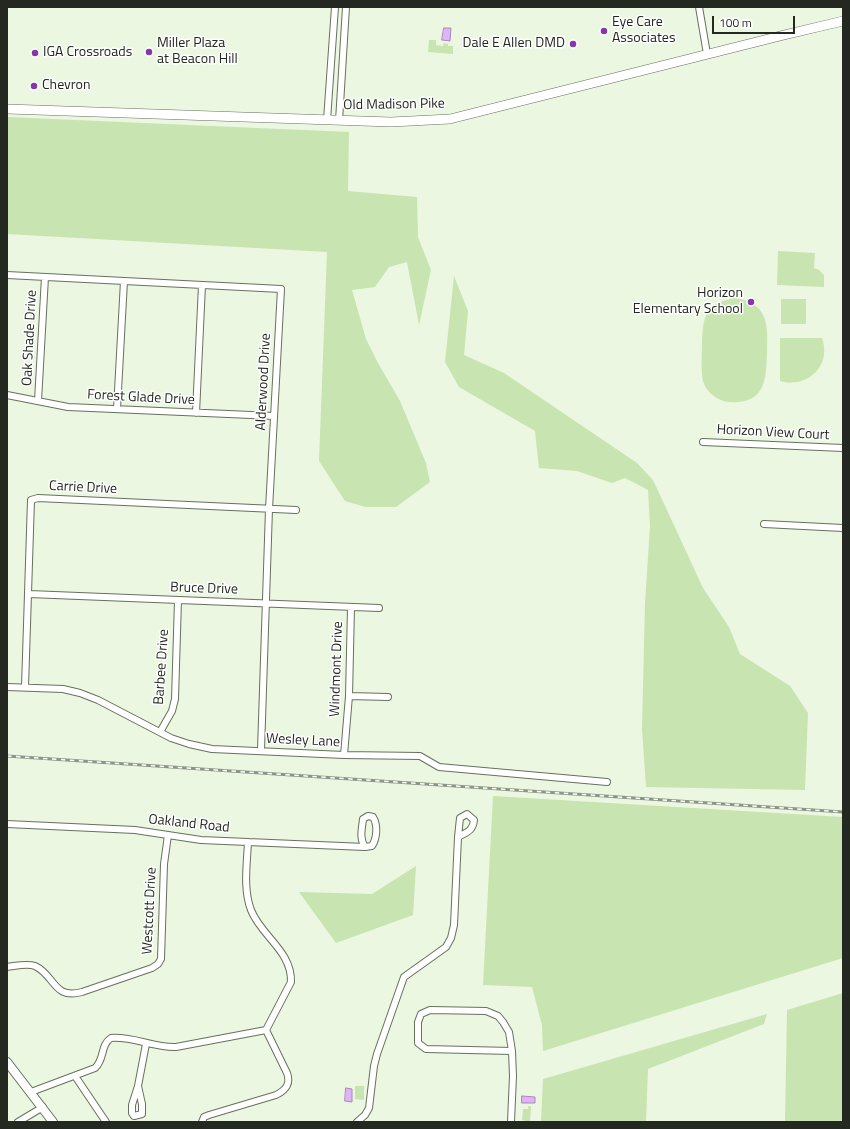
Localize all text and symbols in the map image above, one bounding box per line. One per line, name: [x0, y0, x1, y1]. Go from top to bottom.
scale bar: [714, 8, 797, 34]
text: 100 m: [719, 13, 752, 32]
place label: Eye Care Associates: [612, 15, 675, 48]
marker: Eye Care Associates: [599, 26, 609, 36]
place label: Miller Plaza at Beacon Hill: [157, 36, 238, 68]
place label: Dale E Allen DMD: [462, 36, 565, 52]
marker: Dale E Allen DMD: [568, 39, 578, 49]
place label: IGA Crossroads: [43, 45, 132, 61]
marker: Miller Plaza at Beacon Hill: [144, 47, 154, 57]
marker: IGA Crossroads: [30, 48, 40, 58]
place label: Chevron: [42, 78, 90, 94]
marker: Chevron: [29, 81, 39, 91]
street label: Old Madison Pike: [343, 96, 445, 114]
place label: Horizon Elementary School: [633, 286, 743, 318]
street label: Oak Shade Drive: [19, 289, 41, 387]
marker: Horizon Elementary School: [746, 297, 756, 307]
street label: Alderwood Drive: [253, 333, 275, 431]
street label: Forest Glade Drive: [87, 387, 195, 409]
street label: Horizon View Court: [716, 422, 830, 444]
street label: Carrie Drive: [49, 478, 117, 498]
street label: Bruce Drive: [170, 579, 238, 599]
street label: Windmont Drive: [327, 621, 347, 717]
street label: Barbee Drive: [151, 629, 173, 705]
street label: Wesley Lane: [266, 731, 340, 751]
street label: Oakland Road: [148, 811, 230, 837]
street label: Westcott Drive: [139, 867, 161, 955]

